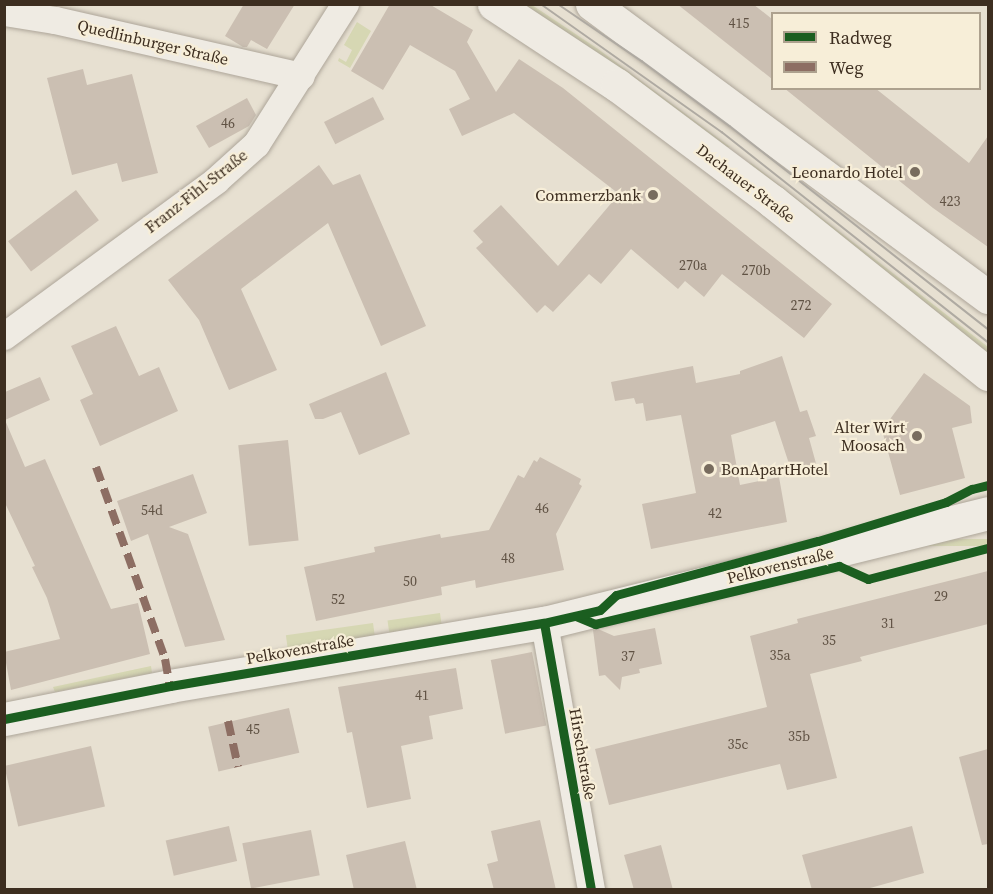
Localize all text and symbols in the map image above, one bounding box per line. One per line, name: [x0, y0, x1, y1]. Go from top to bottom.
legend: [771, 12, 981, 90]
street label: Quedlinburger Straße: [76, 15, 230, 69]
house number: 415: [729, 15, 749, 31]
text: Radweg: [829, 25, 892, 50]
text: Weg: [829, 55, 864, 80]
house number: 46: [221, 115, 235, 131]
street label: Dachauer Straße: [693, 140, 799, 226]
street label: Franz-Fihl-Straße: [141, 145, 251, 237]
place label: Leonardo Hotel: [792, 162, 903, 182]
marker: Leonardo Hotel: [908, 165, 922, 179]
place label: Commerzbank: [535, 185, 641, 205]
marker: Commerzbank: [646, 188, 660, 202]
house number: 423: [940, 193, 960, 209]
house number: 270a: [679, 257, 707, 273]
house number: 270b: [741, 262, 771, 278]
house number: 272: [791, 297, 811, 313]
place label: Alter Wirt Moosach: [834, 417, 905, 455]
marker: Alter Wirt Moosach: [910, 429, 924, 443]
place label: BonApartHotel: [721, 459, 828, 479]
marker: BonApartHotel: [702, 462, 716, 476]
house number: 46: [535, 500, 549, 516]
house number: 54d: [141, 502, 163, 518]
house number: 42: [708, 505, 722, 521]
street label: Pelkovenstraße: [725, 542, 835, 588]
house number: 48: [501, 550, 515, 566]
house number: 50: [403, 573, 417, 589]
house number: 29: [934, 588, 948, 604]
house number: 52: [331, 591, 345, 607]
house number: 31: [881, 615, 895, 631]
street label: Pelkovenstraße: [245, 630, 355, 668]
house number: 35: [822, 632, 836, 648]
house number: 35a: [769, 647, 791, 663]
house number: 37: [621, 648, 635, 664]
house number: 41: [415, 687, 429, 703]
street label: Hirschstraße: [565, 707, 601, 801]
house number: 45: [246, 721, 260, 737]
house number: 35b: [788, 728, 810, 744]
house number: 35c: [728, 736, 748, 752]

